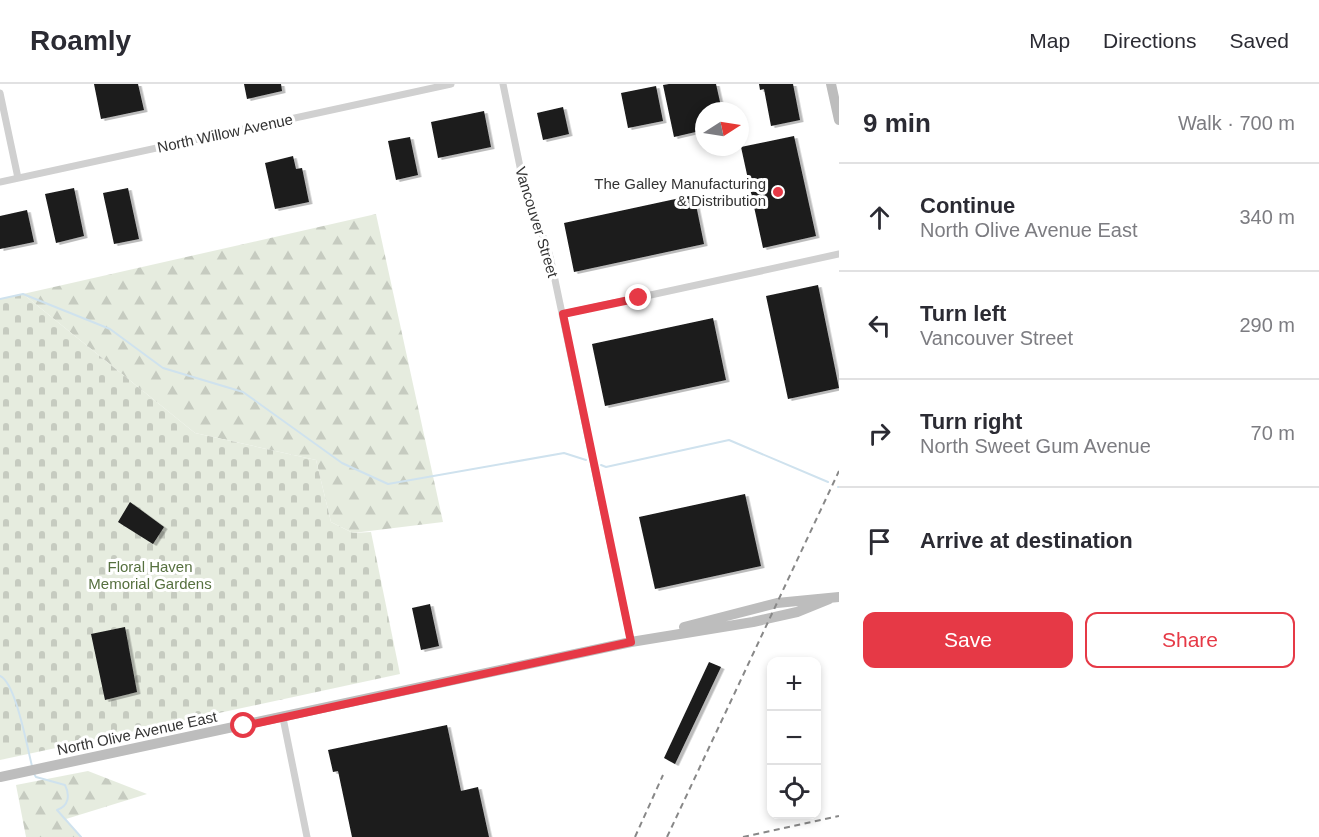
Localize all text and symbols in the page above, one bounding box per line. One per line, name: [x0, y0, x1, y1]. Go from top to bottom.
text: Roamly: [30, 25, 131, 56]
text: Map: [1029, 29, 1070, 52]
text: Directions: [1103, 29, 1196, 52]
text: Saved: [1229, 29, 1289, 52]
north arrow: [695, 102, 749, 156]
text: 9 min: [863, 108, 931, 138]
street label: North Willow Avenue: [156, 110, 294, 156]
text: Walk · 700 m: [1178, 112, 1295, 134]
street label: Vancouver Street: [512, 165, 562, 280]
place label: The Galley Manufacturing & Distribution: [594, 175, 766, 209]
marker: The Galley Manufacturing & Distribution: [771, 185, 785, 199]
text: Continue: [920, 193, 1015, 218]
icon: ahead: [863, 201, 896, 234]
text: 340 m: [1239, 206, 1295, 228]
text: North Olive Avenue East: [920, 219, 1138, 241]
route end: [625, 284, 651, 310]
text: Turn left: [920, 301, 1006, 326]
icon: left: [863, 309, 896, 342]
text: 290 m: [1239, 314, 1295, 336]
text: Vancouver Street: [920, 327, 1073, 349]
text: Turn right: [920, 409, 1022, 434]
icon: right: [863, 417, 896, 450]
text: 70 m: [1251, 422, 1295, 444]
text: North Sweet Gum Avenue: [920, 435, 1151, 457]
icon: arrive: [863, 525, 896, 558]
text: Arrive at destination: [920, 528, 1133, 553]
park label: Floral Haven Memorial Gardens: [88, 558, 212, 592]
button: Save: [863, 612, 1073, 668]
button: Share: [1085, 612, 1295, 668]
map controls: [767, 657, 821, 819]
button: +: [767, 657, 821, 711]
street label: North Olive Avenue East: [55, 708, 219, 758]
button: −: [767, 711, 821, 765]
route start: [230, 712, 256, 738]
button: locate: [767, 765, 821, 819]

